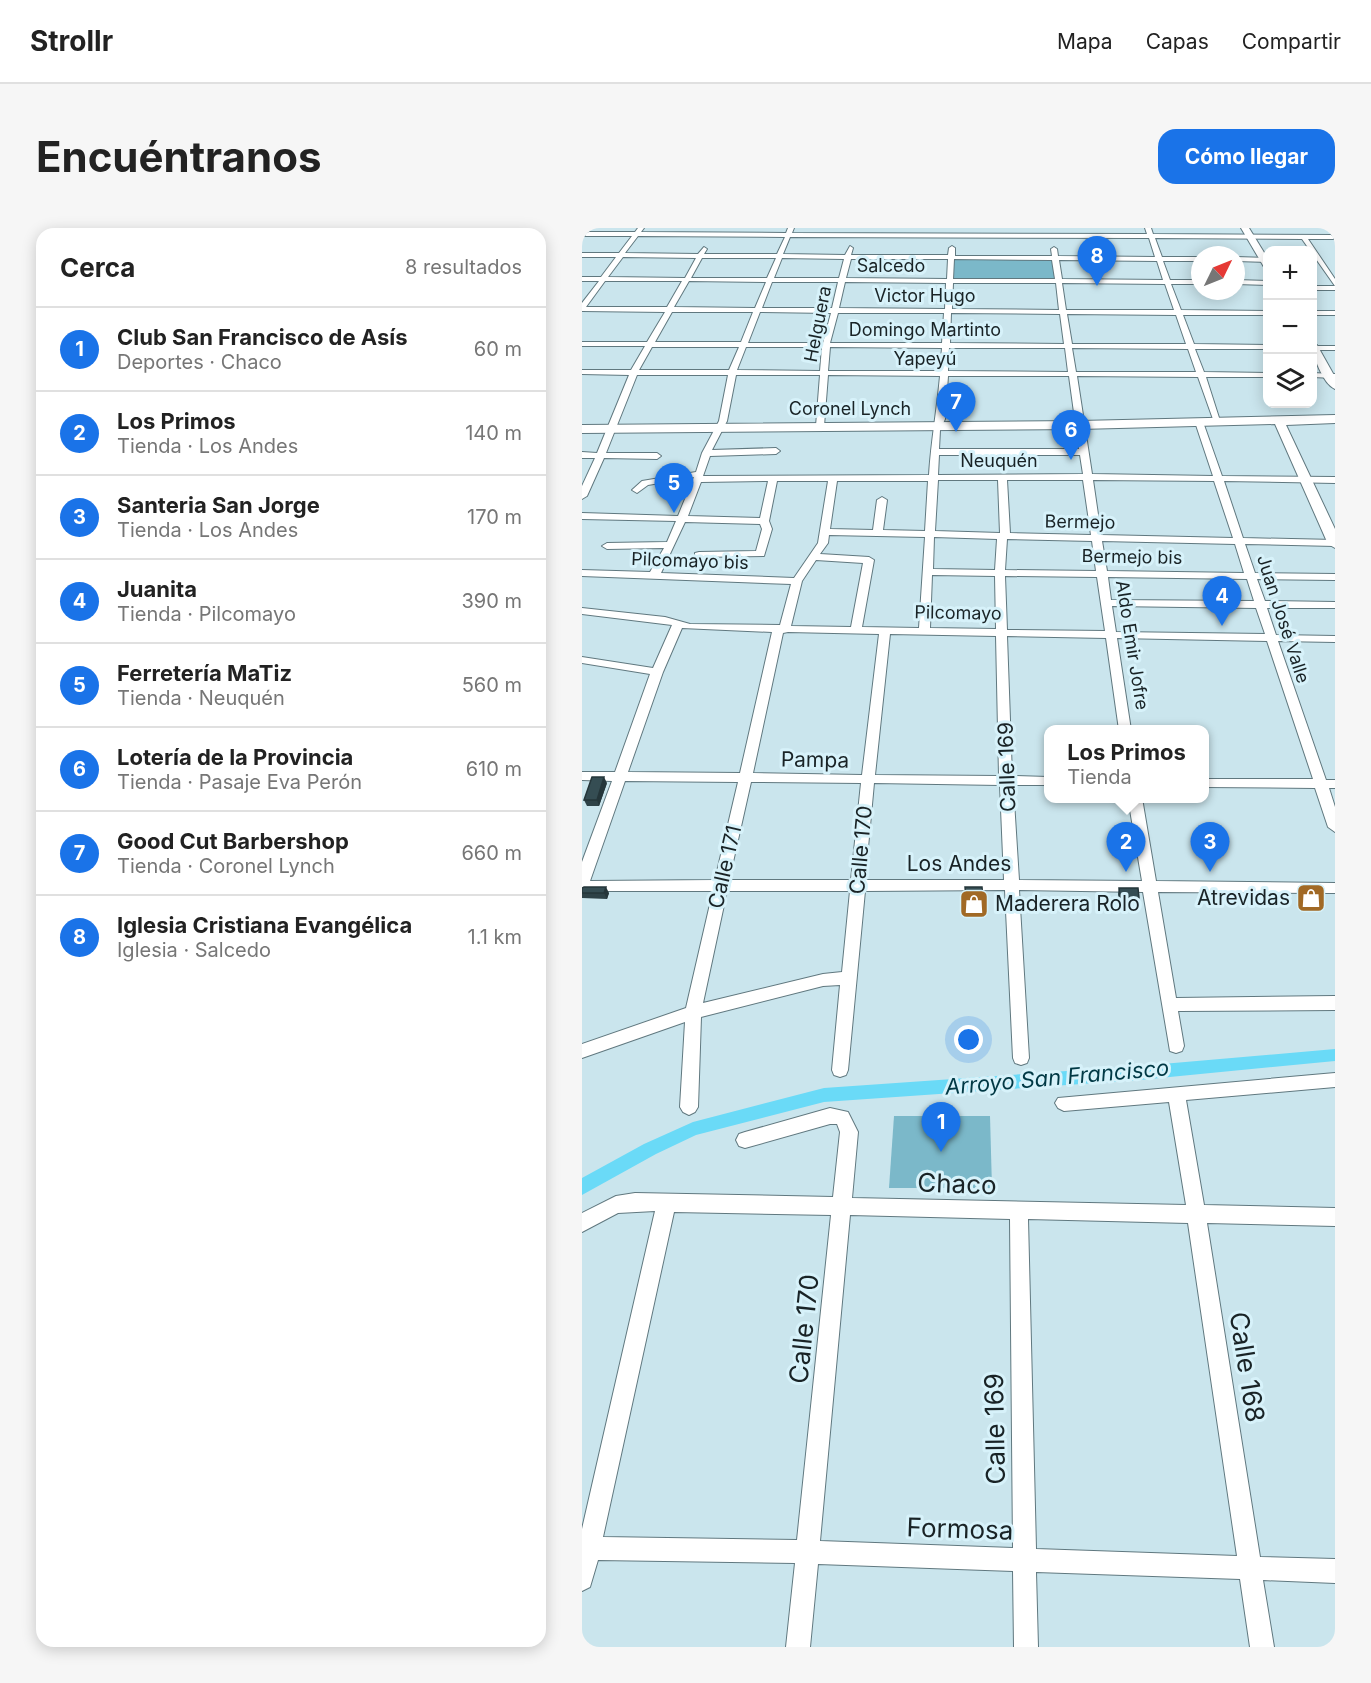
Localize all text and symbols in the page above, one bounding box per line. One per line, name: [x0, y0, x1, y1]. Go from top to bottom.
text: Strollr: [30, 24, 113, 58]
text: Mapa: [1057, 29, 1113, 54]
text: Capas: [1146, 29, 1209, 54]
text: Compartir: [1242, 29, 1341, 54]
button: Cómo llegar: [1158, 129, 1335, 184]
text: Encuéntranos: [36, 131, 321, 182]
pin: 8: [1078, 236, 1116, 286]
north arrow: [1191, 246, 1245, 300]
map controls: [1263, 246, 1317, 408]
button: +: [1263, 246, 1317, 300]
text: Cerca: [60, 252, 135, 283]
text: 8 resultados: [405, 255, 522, 279]
street label: Salcedo: [857, 255, 925, 276]
street label: Helguera: [800, 284, 835, 364]
street label: Victor Hugo: [874, 285, 976, 306]
button: −: [1263, 300, 1317, 354]
street label: Domingo Martinto: [849, 319, 1001, 340]
text: Club San Francisco de Asís: [117, 324, 408, 350]
text: 1: [75, 337, 84, 361]
text: 60 m: [474, 337, 522, 361]
street label: Yapeyú: [894, 348, 956, 369]
text: Deportes · Chaco: [117, 350, 282, 374]
button: layers: [1263, 354, 1317, 408]
pin: 7: [936, 382, 976, 432]
street label: Coronel Lynch: [789, 398, 911, 419]
text: Los Primos: [117, 408, 236, 434]
pin: 6: [1052, 410, 1090, 460]
text: 2: [73, 421, 86, 445]
text: 140 m: [465, 421, 522, 445]
text: Tienda · Los Andes: [117, 434, 298, 458]
street label: Neuquén: [960, 450, 1038, 471]
pin: 5: [654, 464, 694, 513]
text: Santeria San Jorge: [117, 492, 320, 518]
text: 3: [73, 505, 86, 529]
text: 170 m: [467, 505, 522, 529]
street label: Bermejo: [1044, 510, 1116, 533]
text: Tienda · Los Andes: [117, 518, 298, 542]
street label: Bermejo bis: [1081, 545, 1183, 568]
street label: Pilcomayo bis: [631, 548, 749, 573]
street label: Juan José Valle: [1253, 552, 1314, 686]
text: Juanita: [117, 576, 197, 602]
pin: 4: [1202, 576, 1242, 626]
street label: Aldo Emir Jofre: [1112, 579, 1153, 711]
text: 4: [73, 589, 86, 613]
text: 390 m: [461, 589, 522, 613]
street label: Pilcomayo: [914, 601, 1002, 624]
text: Tienda · Pilcomayo: [117, 602, 296, 626]
text: Ferretería MaTiz: [117, 660, 292, 686]
text: 5: [73, 673, 86, 697]
text: 560 m: [462, 673, 522, 697]
text: Tienda · Neuquén: [117, 686, 285, 710]
street label: Calle 169: [992, 722, 1021, 812]
popup: [1044, 725, 1209, 803]
text: Los Primos: [1067, 739, 1186, 765]
text: Lotería de la Provincia: [117, 744, 353, 770]
street label: Pampa: [781, 746, 849, 773]
text: 6: [73, 757, 86, 781]
text: 610 m: [466, 757, 522, 781]
text: Tienda: [1067, 765, 1132, 789]
text: Tienda · Pasaje Eva Perón: [117, 770, 362, 794]
street label: Calle 170: [844, 805, 877, 895]
pin: 2: [1106, 822, 1146, 872]
pin: 3: [1190, 822, 1230, 872]
street label: Calle 171: [703, 823, 746, 911]
text: Good Cut Barbershop: [117, 828, 349, 854]
text: 7: [74, 841, 85, 865]
text: 660 m: [461, 841, 522, 865]
street label: Los Andes: [907, 851, 1011, 876]
text: Tienda · Coronel Lynch: [117, 854, 335, 878]
shop icon: Atrevidas: [1295, 882, 1327, 914]
place label: Atrevidas: [1197, 885, 1290, 910]
shop icon: Maderera Rolo: [958, 888, 990, 920]
place label: Maderera Rolo: [995, 891, 1140, 916]
text: Iglesia Cristiana Evangélica: [117, 912, 412, 938]
text: 8: [73, 925, 86, 949]
text: 1.1 km: [468, 925, 522, 949]
text: Iglesia · Salcedo: [117, 938, 271, 962]
your location: [954, 1025, 983, 1054]
water label: Arroyo San Francisco: [943, 1054, 1170, 1100]
pin: 1: [922, 1102, 960, 1152]
street label: Chaco: [917, 1167, 997, 1200]
street label: Calle 170: [782, 1273, 825, 1385]
street label: Calle 168: [1223, 1309, 1272, 1424]
street label: Calle 169: [978, 1373, 1011, 1485]
street label: Formosa: [906, 1511, 1014, 1546]

